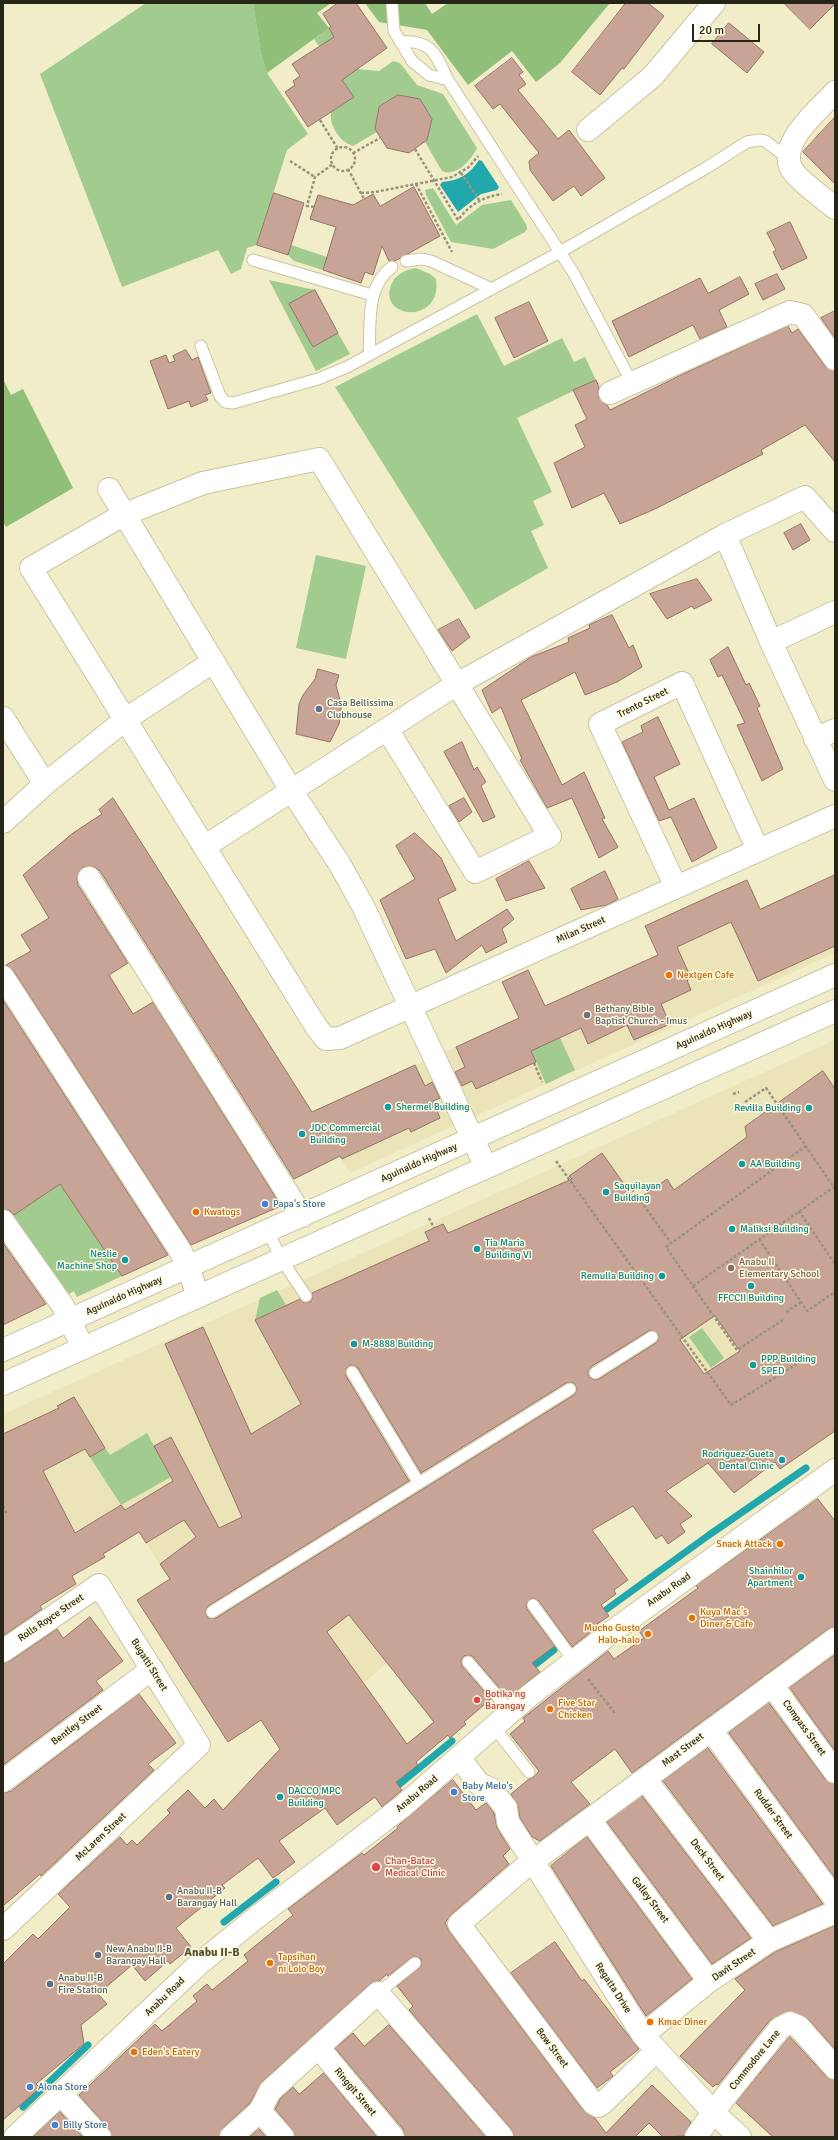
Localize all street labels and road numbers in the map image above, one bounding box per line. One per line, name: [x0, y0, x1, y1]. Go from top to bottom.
street label: Trento Street: [616, 685, 670, 721]
street label: Milan Street: [555, 914, 607, 946]
street label: Aguinaldo Highway: [674, 1008, 754, 1052]
street label: Aguinaldo Highway: [379, 1141, 459, 1185]
street label: Aguinaldo Highway: [84, 1274, 164, 1318]
street label: Anabu Road: [645, 1570, 693, 1610]
street label: Rolls Royce Street: [16, 1592, 86, 1644]
street label: Bugatti Street: [128, 1636, 170, 1694]
street label: Compass Street: [780, 1698, 828, 1758]
street label: Bentley Street: [49, 1702, 105, 1748]
street label: Mast Street: [660, 1730, 706, 1770]
street label: Anabu Road: [394, 1773, 440, 1815]
street label: Rudder Street: [751, 1787, 795, 1841]
street label: McLaren Street: [73, 1810, 129, 1864]
street label: Deck Street: [687, 1837, 727, 1883]
street label: Galley Street: [629, 1874, 671, 1926]
street label: Davit Street: [710, 1946, 758, 1984]
street label: Regatta Drive: [592, 1961, 634, 2015]
street label: Anabu Road: [142, 1975, 188, 2019]
street label: Bow Street: [533, 2026, 571, 2070]
street label: Commodore Lane: [727, 2027, 783, 2093]
street label: Ringgit Street: [331, 2066, 379, 2118]

